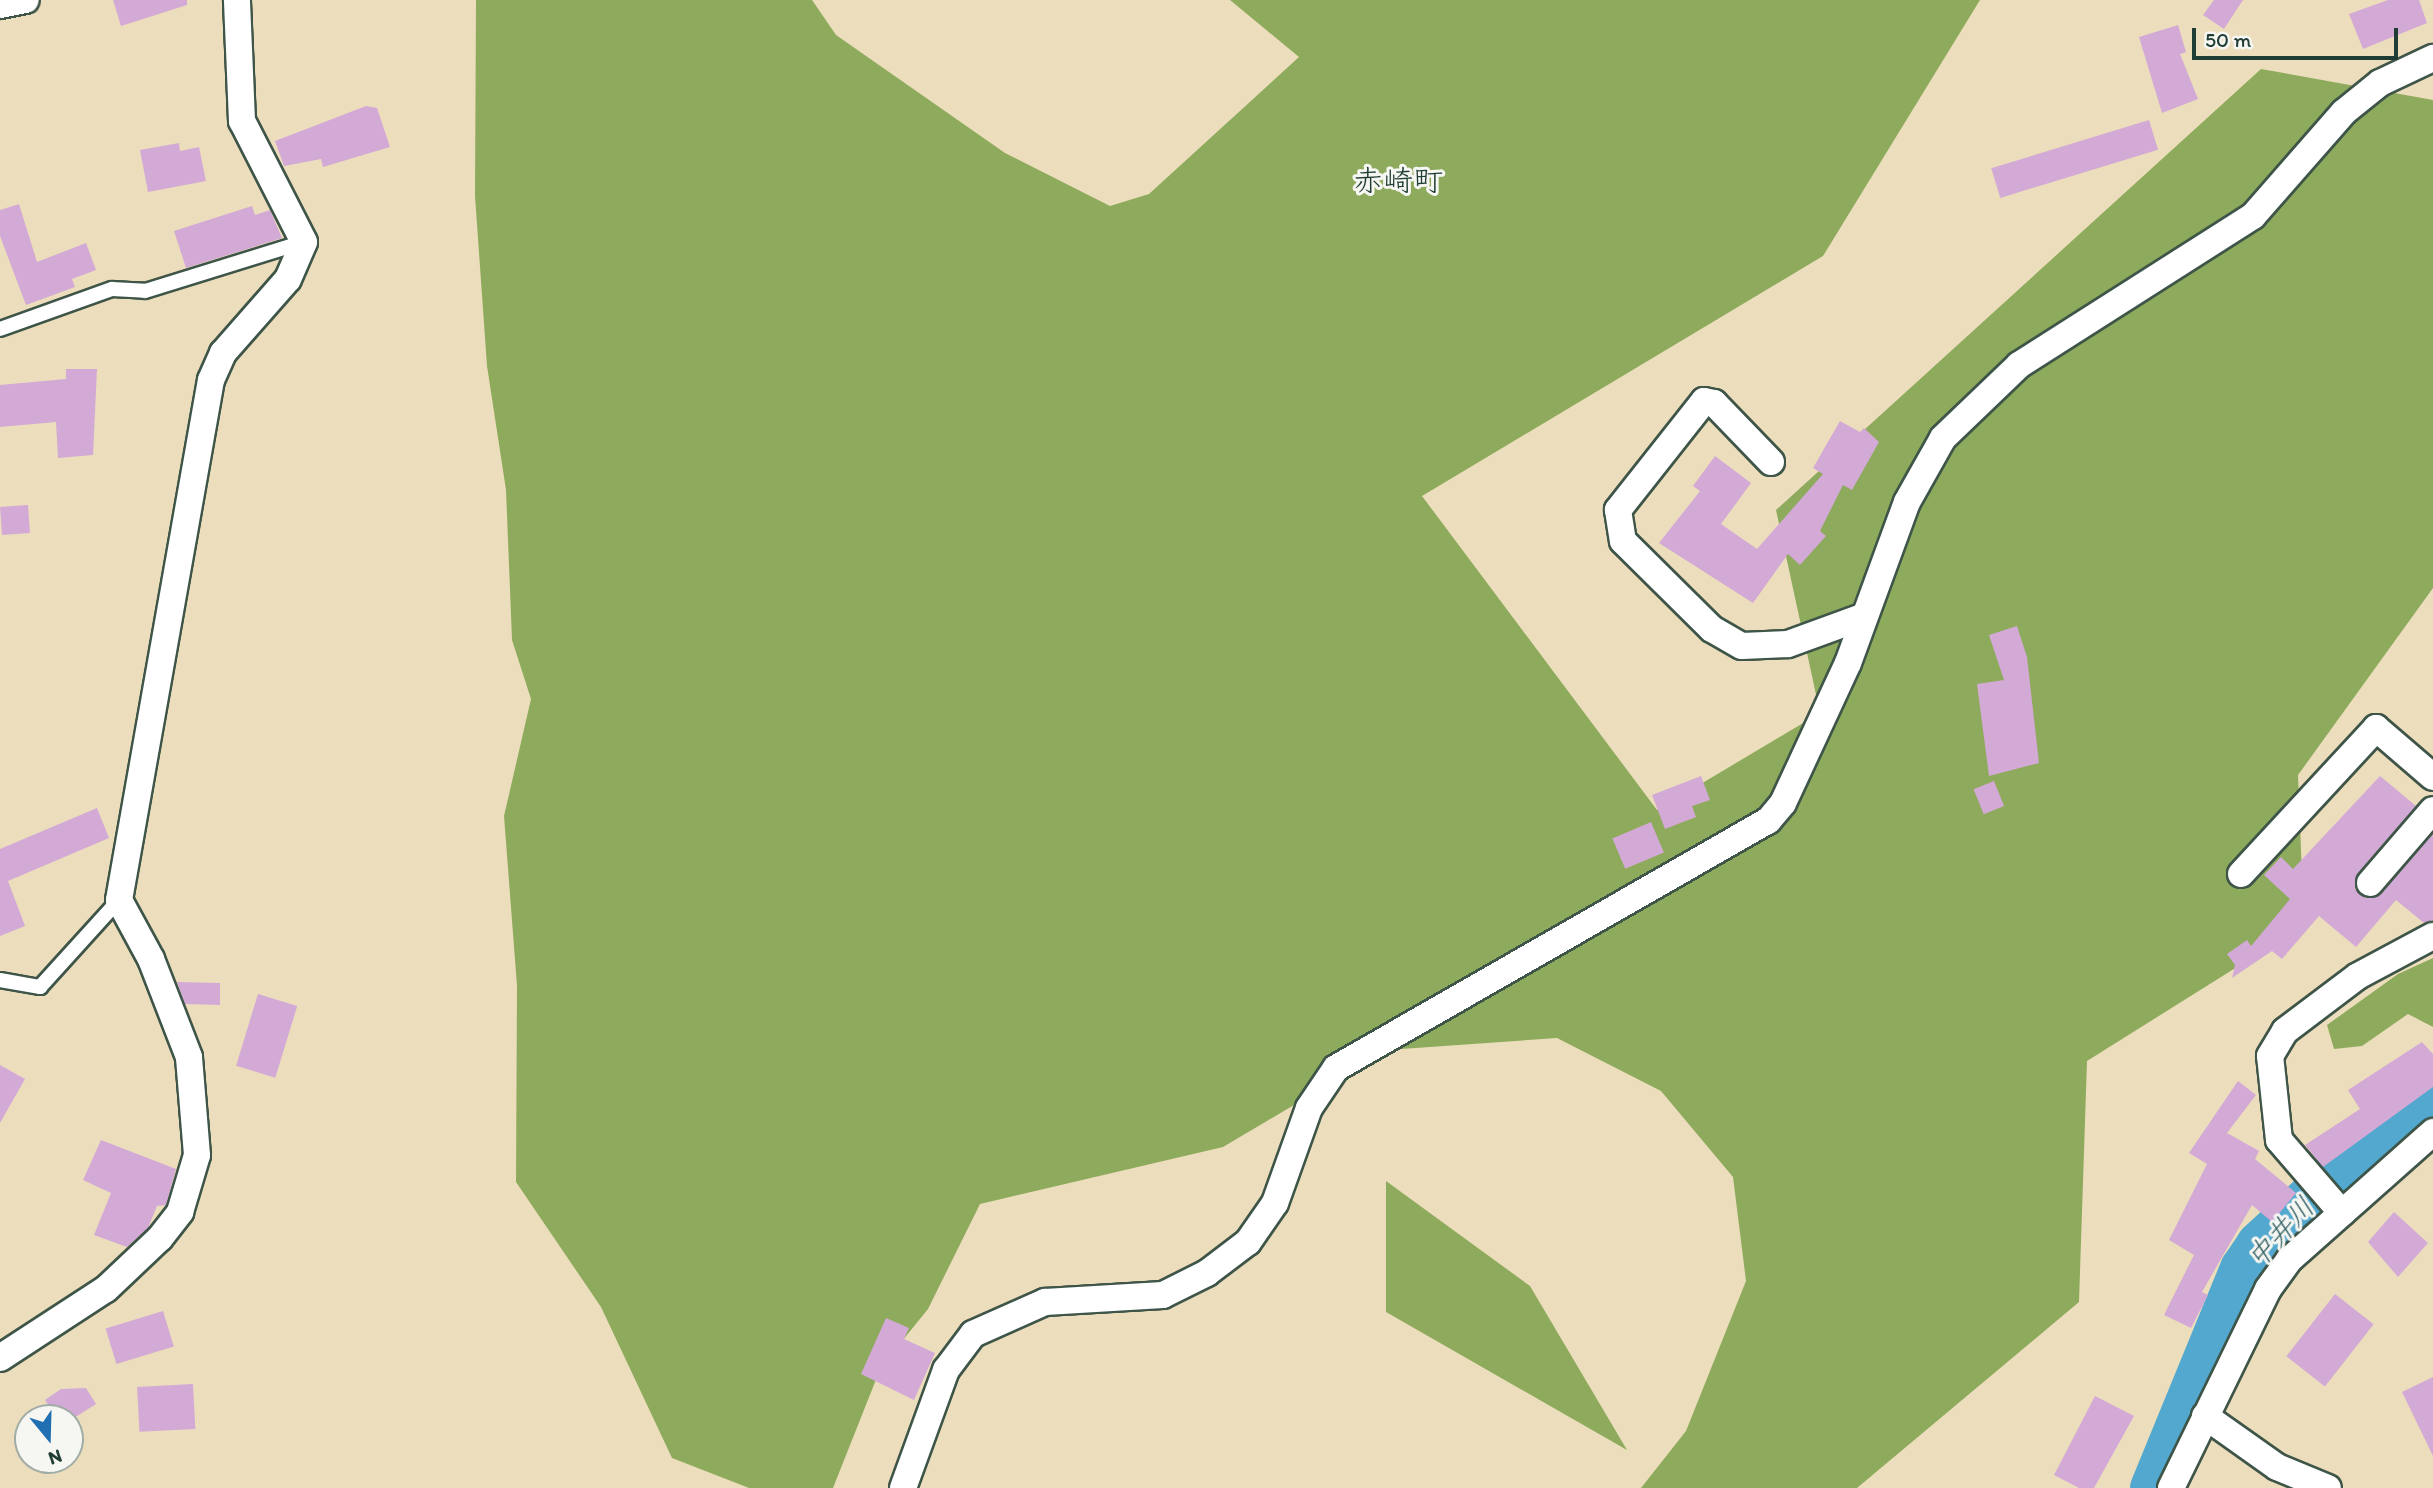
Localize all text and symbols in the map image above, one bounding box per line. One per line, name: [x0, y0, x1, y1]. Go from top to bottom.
scale bar: [2195, 14, 2402, 58]
text: 50 m: [2205, 27, 2251, 52]
district label: 赤崎町: [1353, 163, 1443, 199]
water label: 中井川: [2239, 1190, 2321, 1274]
north arrow: [14, 1404, 84, 1474]
text: N: [46, 1444, 65, 1470]

